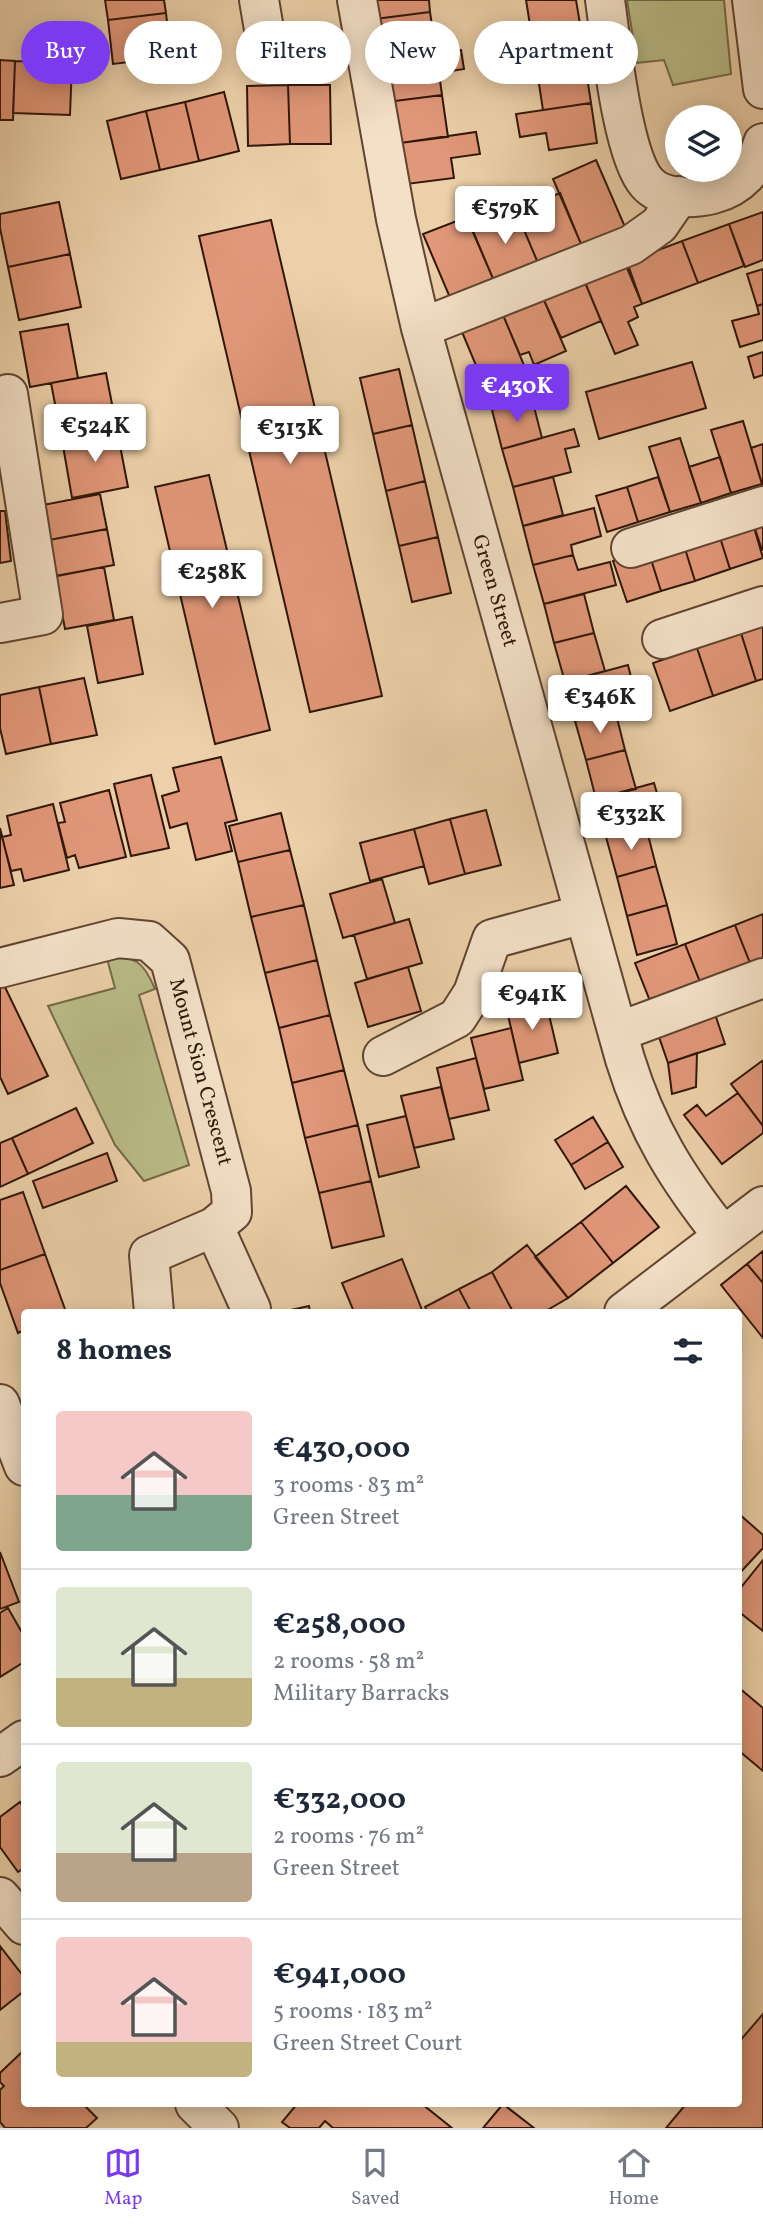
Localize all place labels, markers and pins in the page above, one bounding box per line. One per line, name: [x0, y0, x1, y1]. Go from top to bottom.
pin: €579K: [456, 187, 554, 246]
pin: €430K: [468, 364, 566, 424]
pin: €524K: [46, 405, 144, 464]
pin: €313K: [241, 406, 339, 466]
pin: €258K: [163, 550, 261, 610]
pin: €346K: [551, 676, 649, 735]
pin: €332K: [582, 792, 680, 852]
pin: €941K: [483, 972, 581, 1032]

